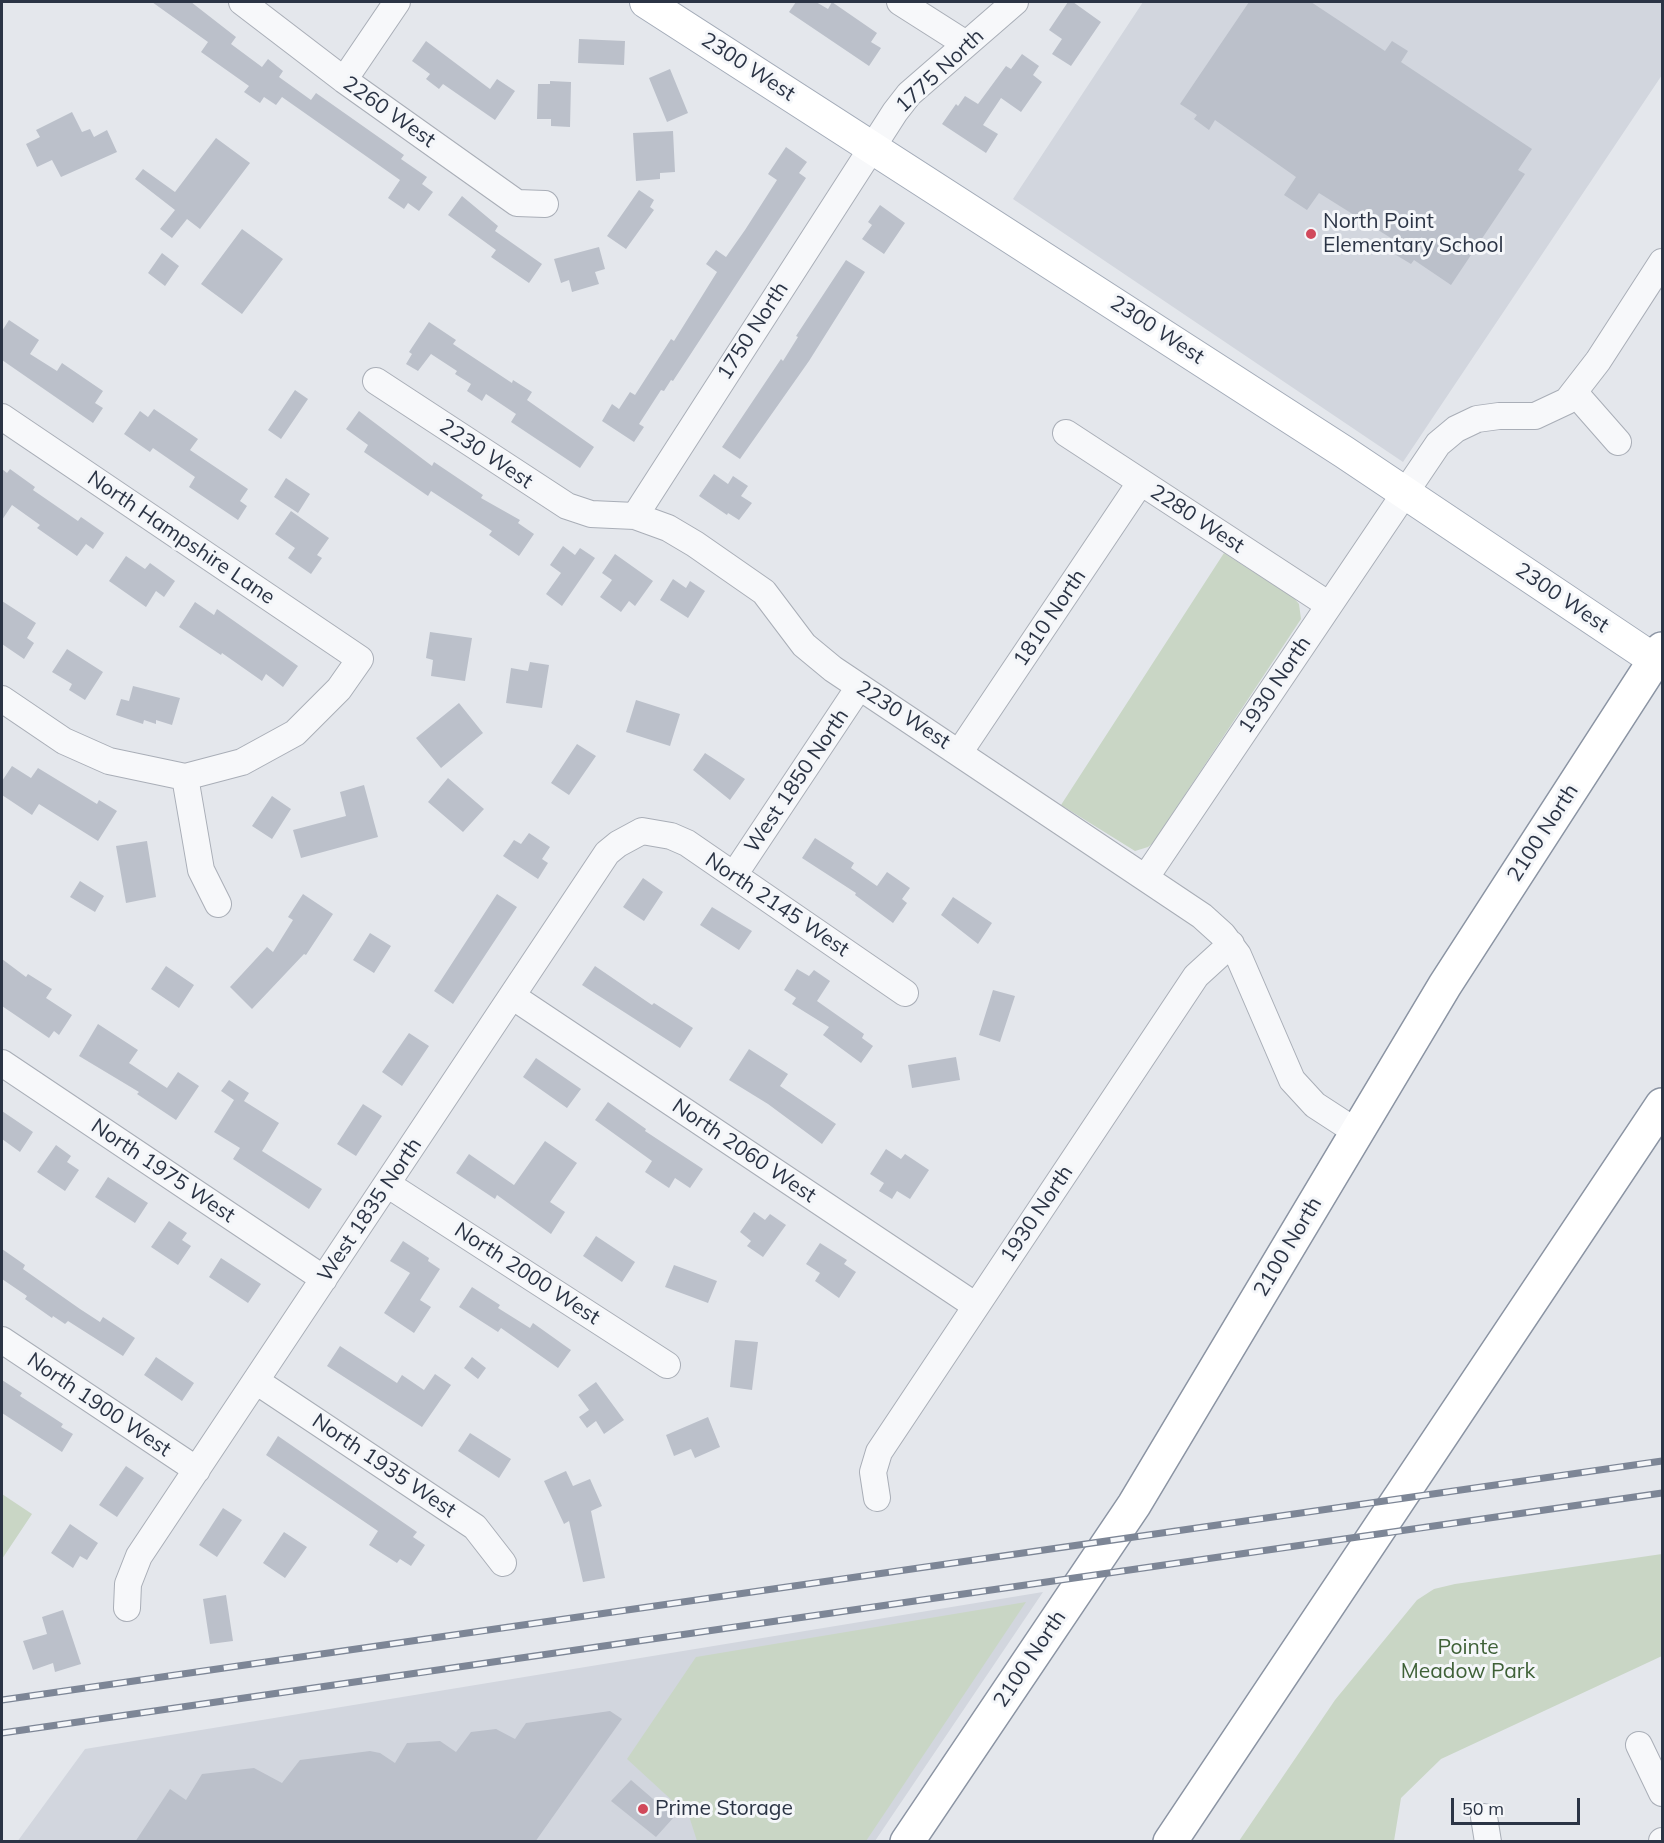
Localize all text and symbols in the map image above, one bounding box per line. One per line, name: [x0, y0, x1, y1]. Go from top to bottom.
street label: 1775 North: [891, 24, 989, 118]
street label: 2300 West: [696, 27, 800, 107]
street label: 2260 West: [338, 71, 440, 153]
place label: North Point Elementary School: [1323, 209, 1504, 259]
marker: North Point Elementary School: [1304, 227, 1318, 241]
street label: 1750 North: [712, 277, 794, 385]
street label: 2300 West: [1105, 290, 1209, 370]
street label: 2230 West: [435, 414, 537, 494]
street label: North Hampshire Lane: [83, 466, 279, 610]
street label: 2280 West: [1145, 479, 1249, 559]
street label: 2300 West: [1511, 558, 1613, 638]
street label: 1810 North: [1008, 565, 1092, 671]
street label: 1930 North: [1233, 632, 1317, 738]
street label: 2230 West: [851, 675, 955, 755]
street label: West 1850 North: [740, 704, 854, 858]
street label: 2100 North: [1502, 779, 1584, 887]
street label: North 2145 West: [700, 848, 854, 962]
street label: North 2060 West: [667, 1094, 821, 1208]
street label: North 1975 West: [86, 1114, 240, 1228]
street label: West 1835 North: [313, 1133, 427, 1287]
street label: 1930 North: [995, 1161, 1079, 1267]
street label: 2100 North: [1249, 1193, 1327, 1301]
street label: North 2000 West: [450, 1218, 604, 1330]
street label: North 1900 West: [22, 1348, 176, 1462]
street label: North 1935 West: [307, 1409, 461, 1523]
street label: 2100 North: [988, 1606, 1072, 1712]
park label: Pointe Meadow Park: [1401, 1635, 1535, 1685]
scale bar: [1454, 1786, 1583, 1824]
place label: Prime Storage: [655, 1796, 793, 1822]
text: 50 m: [1462, 1797, 1504, 1820]
marker: Prime Storage: [636, 1802, 650, 1816]

